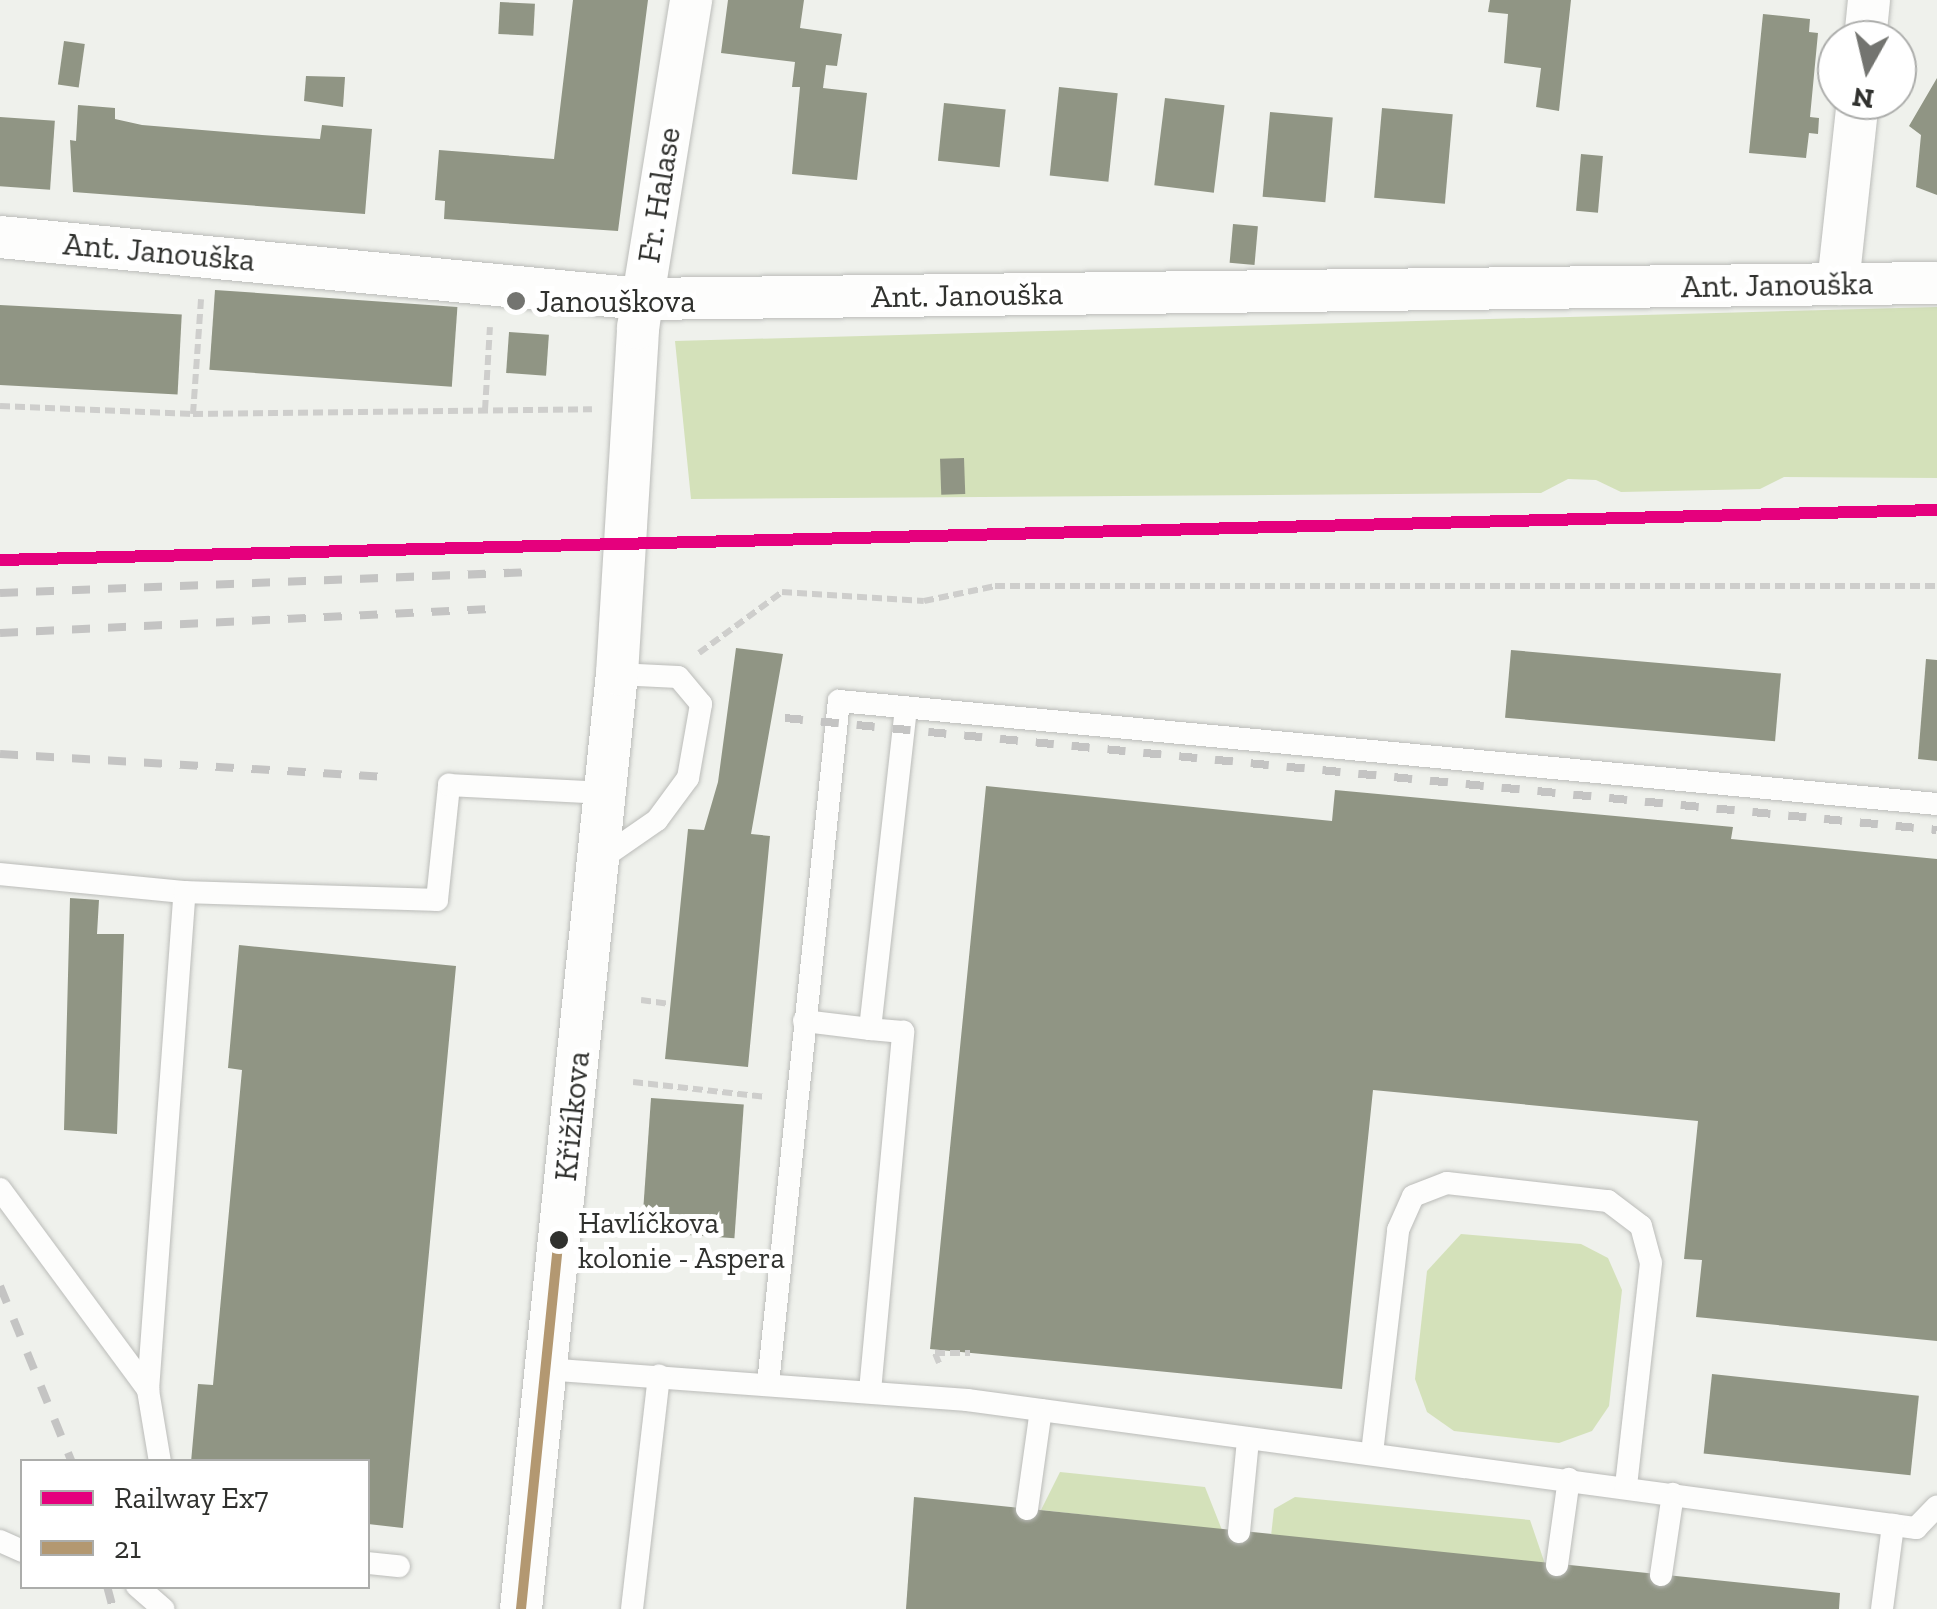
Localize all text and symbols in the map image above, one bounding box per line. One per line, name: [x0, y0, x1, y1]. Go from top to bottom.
north arrow: [1817, 20, 1917, 120]
text: N: [1850, 80, 1876, 116]
street label: Fr. Halase: [629, 125, 689, 265]
street label: Ant. Janouška: [61, 224, 257, 280]
street label: Ant. Janouška: [1680, 264, 1874, 306]
street label: Ant. Janouška: [870, 274, 1064, 316]
place label: Janouškova: [536, 282, 696, 320]
marker: Janouškova: [505, 290, 527, 312]
street label: Křižíkova: [546, 1049, 598, 1183]
place label: Havlíčkova kolonie - Aspera: [578, 1205, 786, 1276]
marker: Havlíčkova kolonie - Aspera: [549, 1230, 569, 1250]
legend: [20, 1459, 370, 1589]
text: Railway Ex7: [114, 1480, 269, 1516]
text: 21: [114, 1530, 141, 1566]

